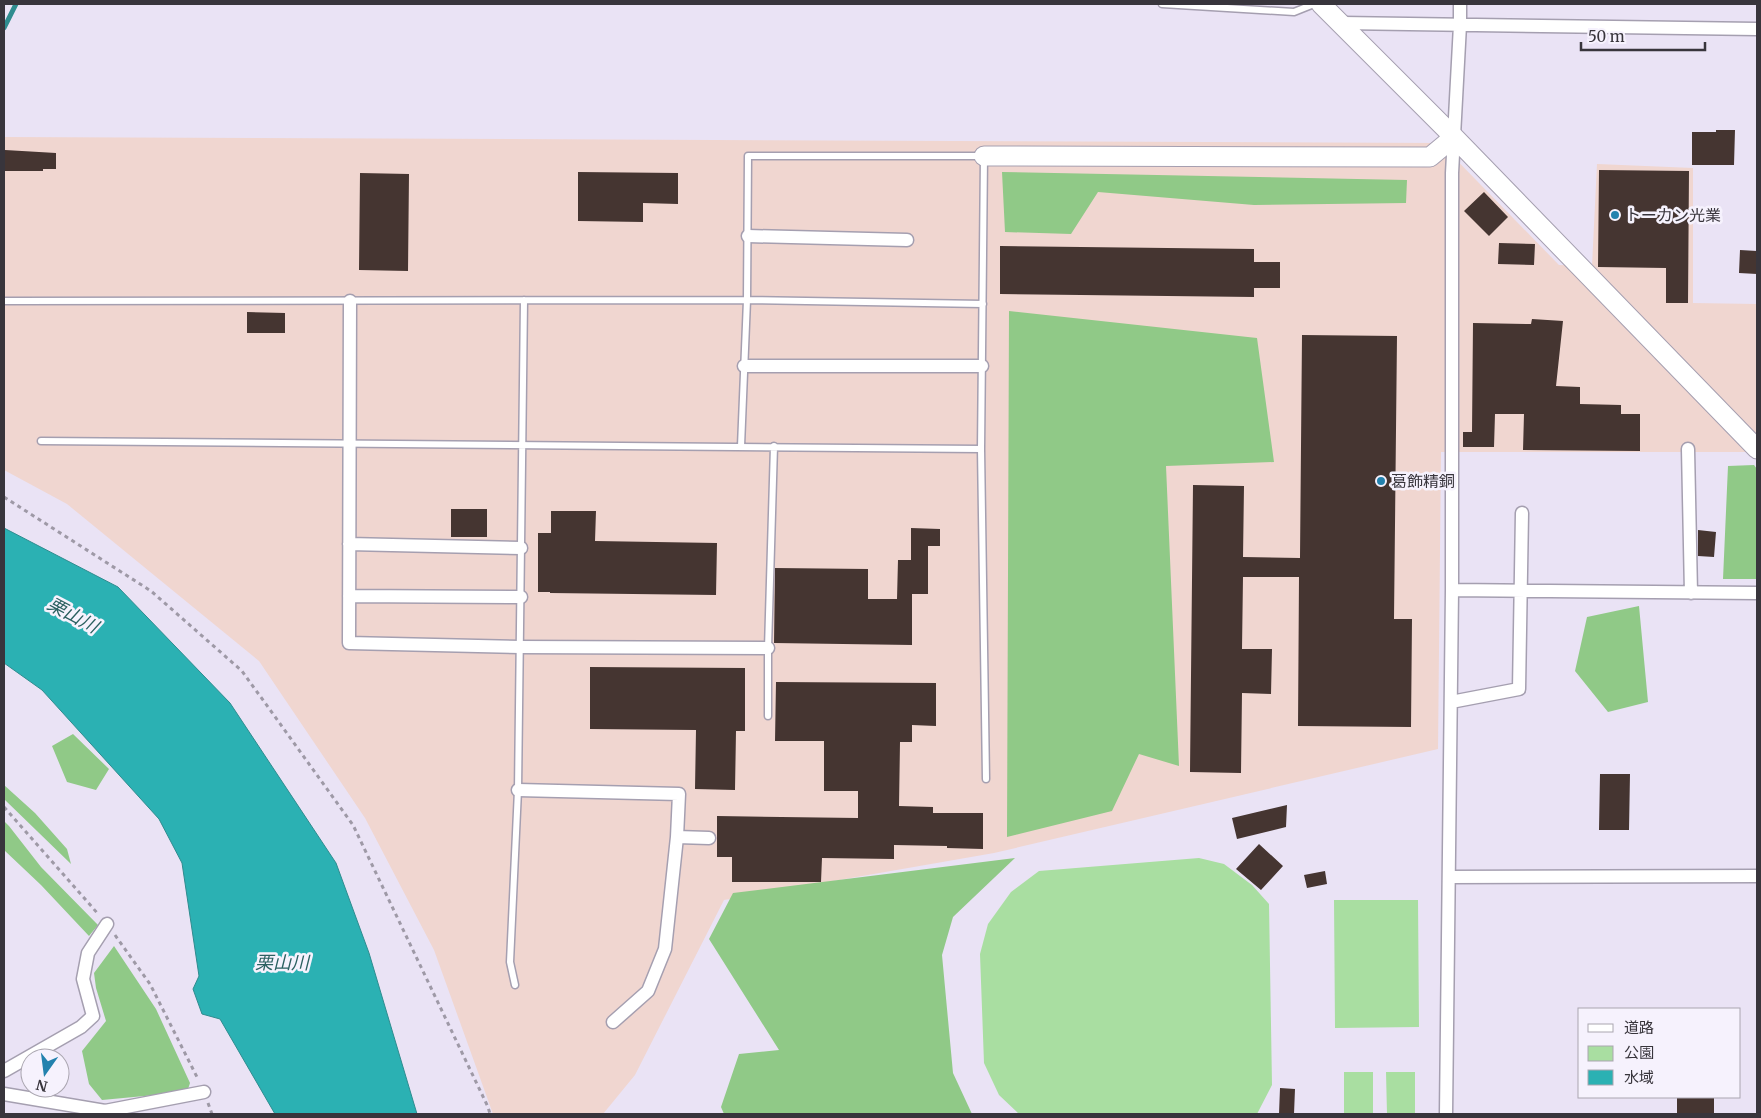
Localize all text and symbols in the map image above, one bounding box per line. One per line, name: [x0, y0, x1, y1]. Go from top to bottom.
scale bar: [1581, 20, 1705, 52]
text: 50 m: [1588, 27, 1625, 46]
place label: トーカン光業: [1625, 205, 1721, 225]
marker: トーカン光業: [1609, 209, 1621, 221]
place label: 葛飾精銅: [1391, 471, 1455, 491]
marker: 葛飾精銅: [1375, 475, 1387, 487]
water label: 栗山川: [44, 592, 104, 639]
water label: 栗山川: [255, 951, 311, 974]
legend: [1578, 1008, 1741, 1098]
text: 道路: [1624, 1018, 1654, 1037]
text: 公園: [1624, 1043, 1654, 1062]
north arrow: [20, 1048, 70, 1098]
text: 水域: [1624, 1068, 1654, 1087]
text: N: [34, 1076, 49, 1096]

